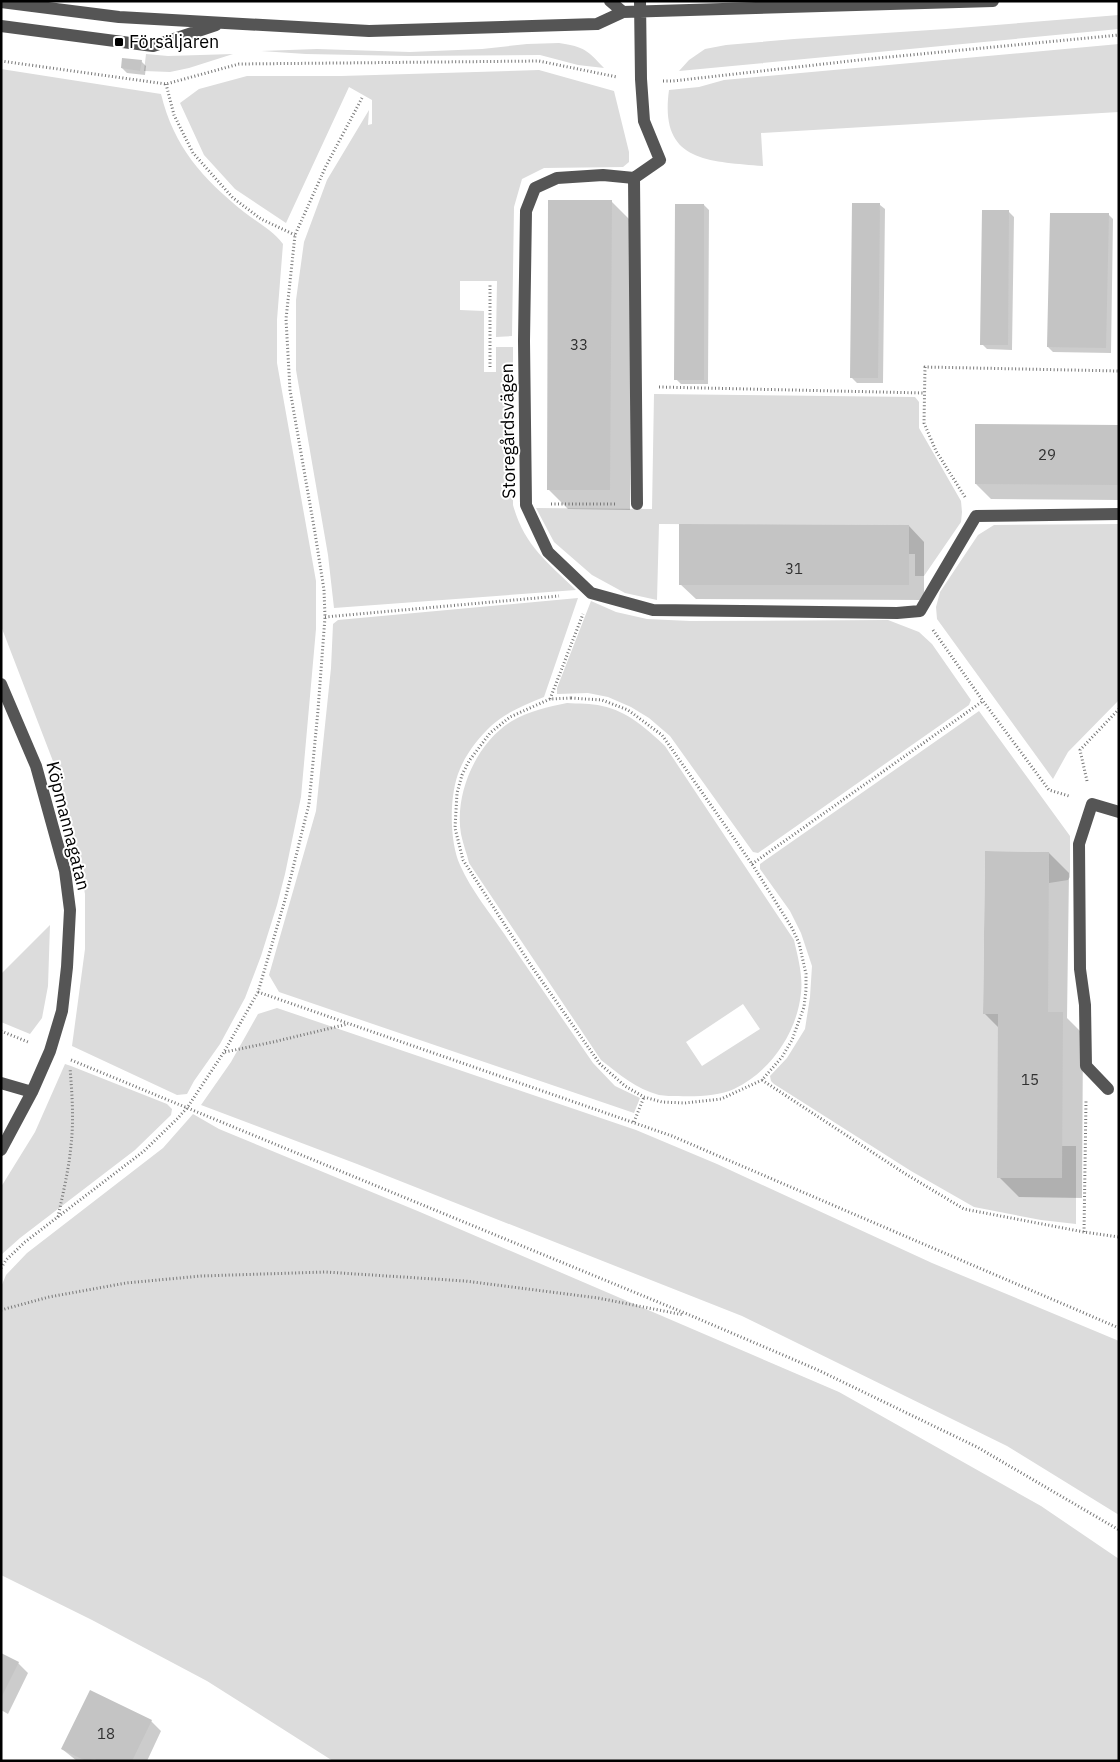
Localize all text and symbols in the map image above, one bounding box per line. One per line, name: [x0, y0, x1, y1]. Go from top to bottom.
place label: Försäljaren: [129, 30, 219, 53]
marker: Försäljaren: [113, 36, 125, 48]
house number: 33: [570, 335, 588, 354]
street label: Storegårdsvägen: [495, 363, 520, 499]
house number: 29: [1038, 445, 1056, 464]
house number: 31: [785, 559, 803, 578]
street label: Köpmannagatan: [41, 759, 96, 893]
house number: 15: [1021, 1070, 1039, 1089]
house number: 18: [97, 1724, 115, 1743]

